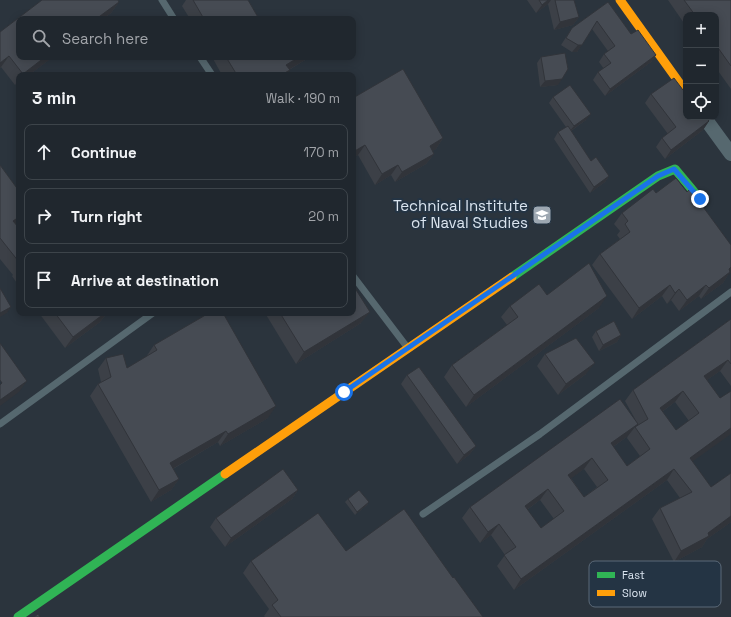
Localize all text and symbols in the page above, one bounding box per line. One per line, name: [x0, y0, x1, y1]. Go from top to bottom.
map controls: [683, 12, 719, 120]
button: +: [683, 12, 719, 48]
search box: [16, 16, 356, 60]
icon: search: [30, 27, 52, 49]
text: Search here: [62, 29, 148, 48]
button: −: [683, 48, 719, 84]
button: locate: [683, 84, 719, 120]
text: 3 min: [32, 87, 76, 109]
text: Walk · 190 m: [266, 90, 340, 107]
icon: ahead: [33, 141, 55, 163]
text: Continue: [71, 143, 137, 162]
text: 170 m: [303, 144, 339, 161]
route end: [691, 190, 709, 208]
place label: Technical Institute of Naval Studies: [393, 196, 528, 232]
school or university icon: Technical Institute of Naval Studies: [531, 204, 553, 226]
icon: right: [33, 205, 55, 227]
text: Turn right: [71, 207, 142, 226]
text: 20 m: [308, 208, 339, 225]
icon: arrive: [33, 269, 55, 291]
text: Arrive at destination: [71, 271, 219, 290]
route start: [335, 383, 353, 401]
legend: [589, 561, 721, 607]
text: Fast: [622, 568, 645, 582]
text: Slow: [622, 586, 647, 600]

